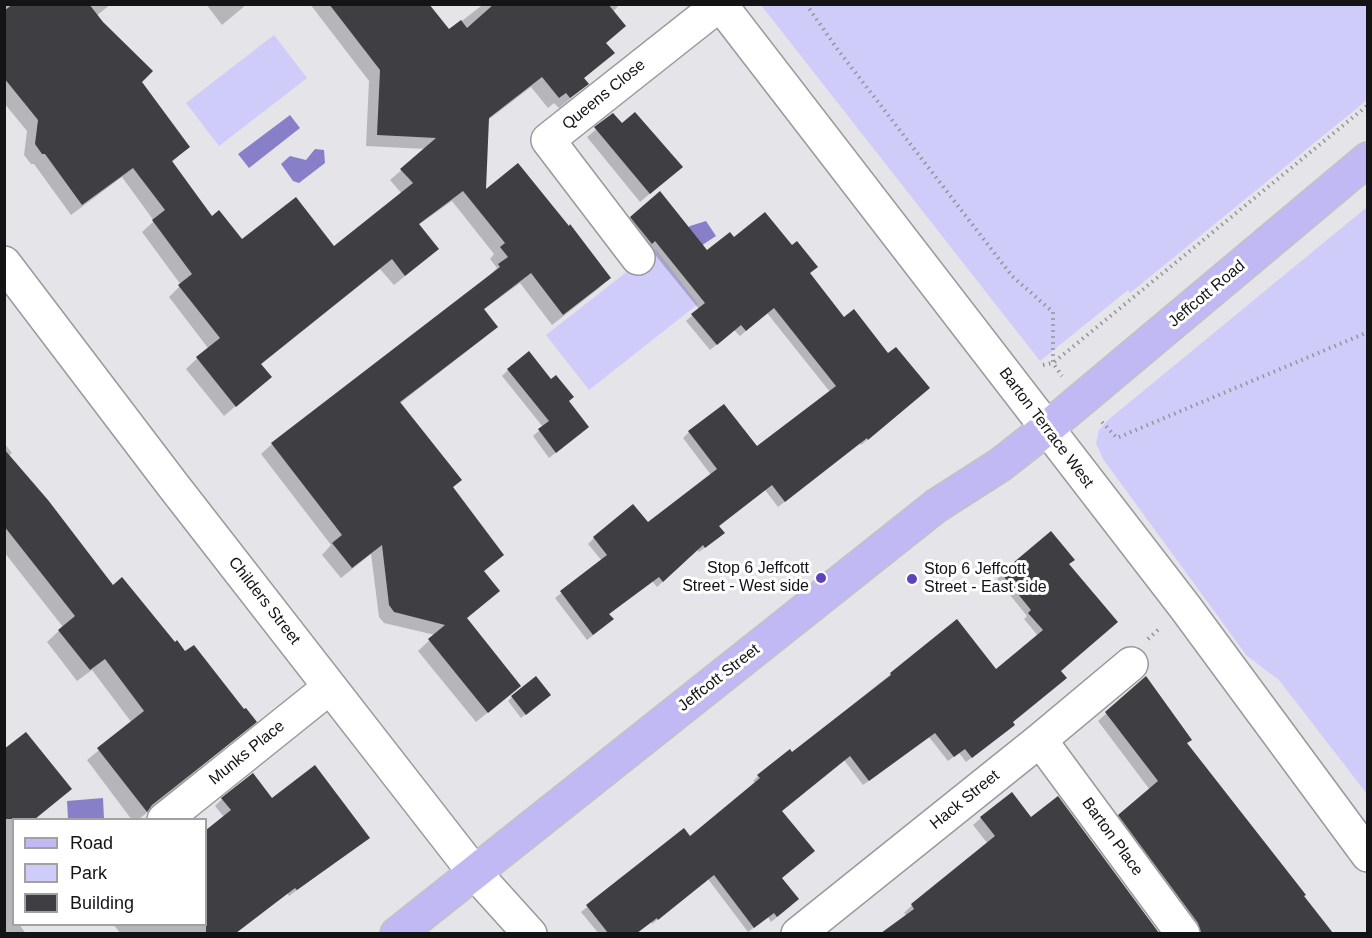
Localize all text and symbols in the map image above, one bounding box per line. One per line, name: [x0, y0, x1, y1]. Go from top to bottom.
street label: Queens Close: [559, 56, 649, 134]
street label: Jeffcott Road: [1165, 256, 1249, 332]
street label: Barton Terrace West: [995, 364, 1097, 492]
street label: Childers Street: [224, 553, 304, 649]
place label: Stop 6 Jeffcott Street - West side: [682, 559, 809, 597]
place label: Stop 6 Jeffcott Street - East side: [924, 560, 1047, 598]
marker: Stop 6 Jeffcott Street - West side: [814, 571, 828, 585]
marker: Stop 6 Jeffcott Street - East side: [905, 572, 919, 586]
street label: Jeffcott Street: [674, 640, 764, 716]
street label: Munks Place: [205, 717, 289, 789]
street label: Hack Street: [926, 766, 1004, 834]
street label: Barton Place: [1077, 794, 1147, 880]
legend: [12, 818, 207, 926]
text: Road: [70, 833, 113, 853]
text: Park: [70, 863, 107, 883]
text: Building: [70, 893, 134, 913]

